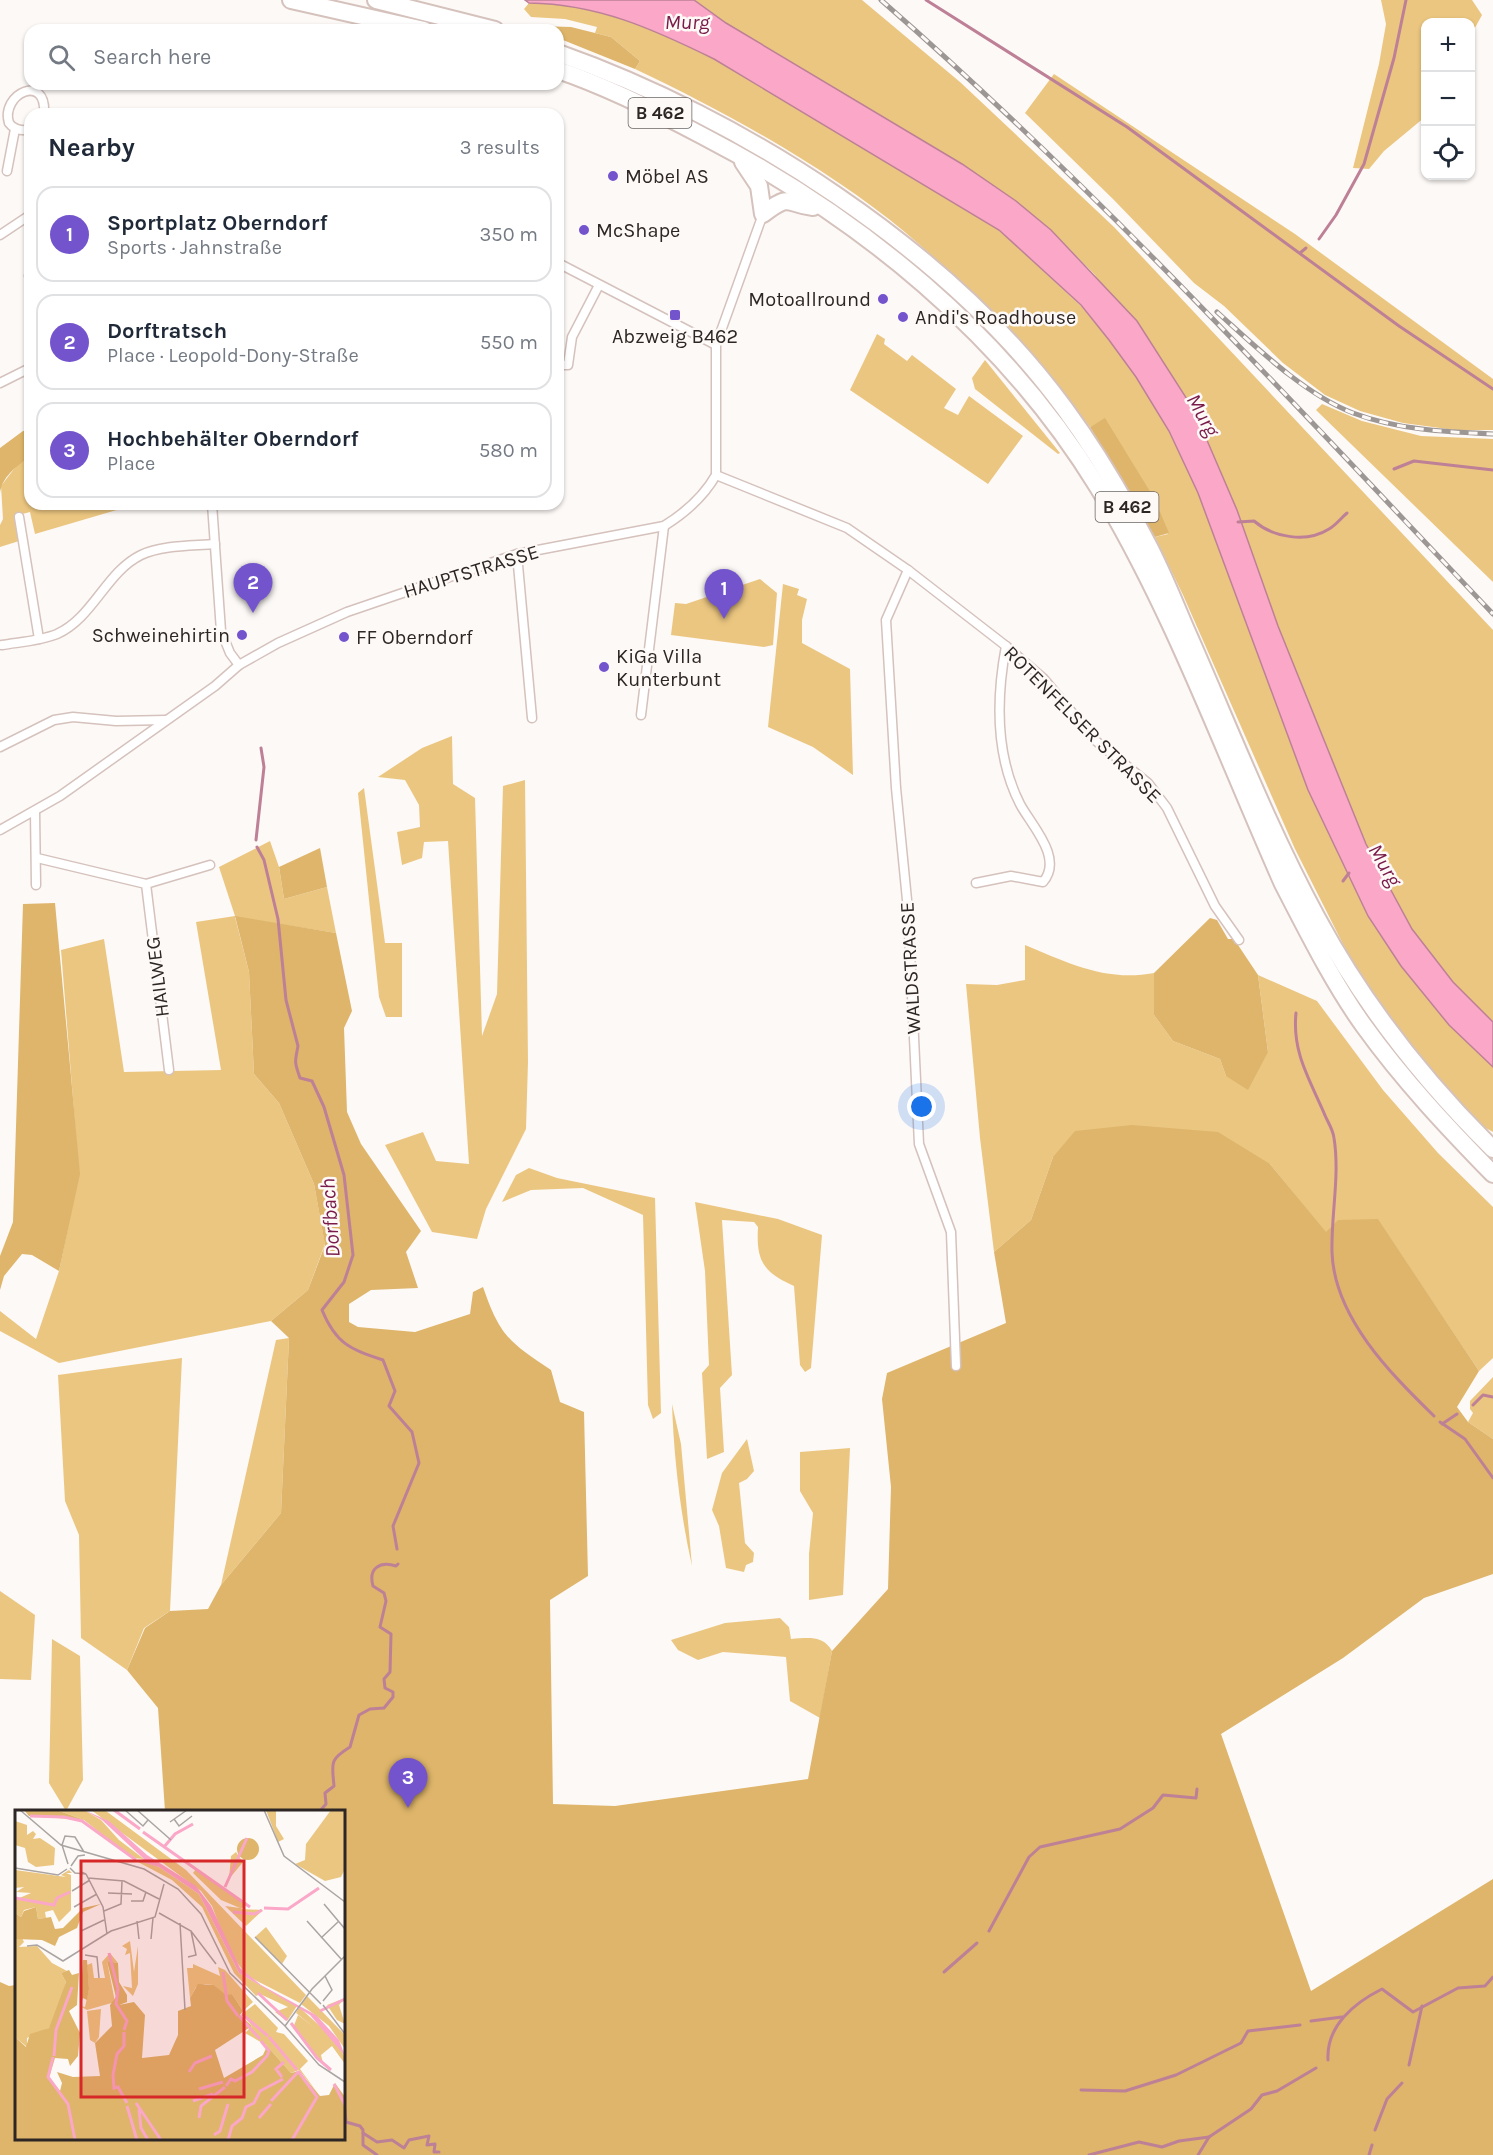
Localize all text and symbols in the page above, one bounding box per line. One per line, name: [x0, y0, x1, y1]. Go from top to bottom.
water label: Murg: [665, 10, 711, 34]
map controls: [1421, 18, 1475, 180]
button: +: [1421, 18, 1475, 72]
search box: [24, 24, 564, 90]
icon: search: [45, 41, 78, 74]
text: Search here: [93, 44, 211, 70]
button: −: [1421, 72, 1475, 126]
road number: B 462: [628, 98, 692, 128]
button: locate: [1421, 126, 1475, 180]
text: Nearby: [48, 132, 135, 163]
text: 3 results: [460, 136, 540, 159]
place label: Möbel AS: [625, 165, 709, 188]
marker: Möbel AS: [606, 169, 620, 183]
text: Sportplatz Oberndorf: [107, 210, 328, 236]
place label: McShape: [596, 219, 680, 242]
text: 1: [66, 223, 73, 246]
text: 350 m: [480, 223, 538, 246]
marker: McShape: [577, 223, 591, 237]
text: Sports · Jahnstraße: [107, 236, 282, 259]
place label: Motoallround: [748, 288, 871, 311]
marker: Motoallround: [876, 292, 890, 306]
place label: Andi's Roadhouse: [915, 306, 1076, 329]
marker: Abzweig B462: [668, 308, 682, 322]
marker: Andi's Roadhouse: [896, 310, 910, 324]
text: Dorftratsch: [107, 318, 227, 344]
place label: Abzweig B462: [612, 325, 738, 348]
text: 2: [63, 331, 76, 354]
text: 550 m: [480, 331, 538, 354]
text: Place · Leopold-Dony-Straße: [107, 344, 359, 367]
water label: Murg: [1182, 390, 1225, 442]
text: Hochbehälter Oberndorf: [107, 426, 359, 452]
text: 3: [63, 439, 76, 462]
text: 580 m: [479, 439, 538, 462]
text: Place: [107, 452, 155, 475]
road number: B 462: [1096, 492, 1158, 522]
street label: HAUPTSTRASSE: [401, 540, 542, 603]
pin: 2: [234, 564, 272, 613]
pin: 1: [704, 570, 744, 619]
place label: Schweinehirtin: [92, 624, 230, 647]
place label: FF Oberndorf: [356, 626, 473, 649]
marker: Schweinehirtin: [235, 628, 249, 642]
marker: FF Oberndorf: [337, 630, 351, 644]
street label: ROTENFELSER STRASSE: [999, 641, 1166, 808]
place label: KiGa Villa Kunterbunt: [616, 645, 721, 691]
marker: KiGa Villa Kunterbunt: [597, 660, 611, 674]
water label: Murg: [1363, 840, 1407, 892]
street label: WALDSTRASSE: [896, 901, 925, 1035]
street label: HAILWEG: [141, 935, 174, 1019]
your location: [907, 1092, 936, 1121]
water label: Dorfbach: [315, 1178, 345, 1258]
pin: 3: [388, 1758, 428, 1808]
inset map: [15, 1810, 345, 2140]

